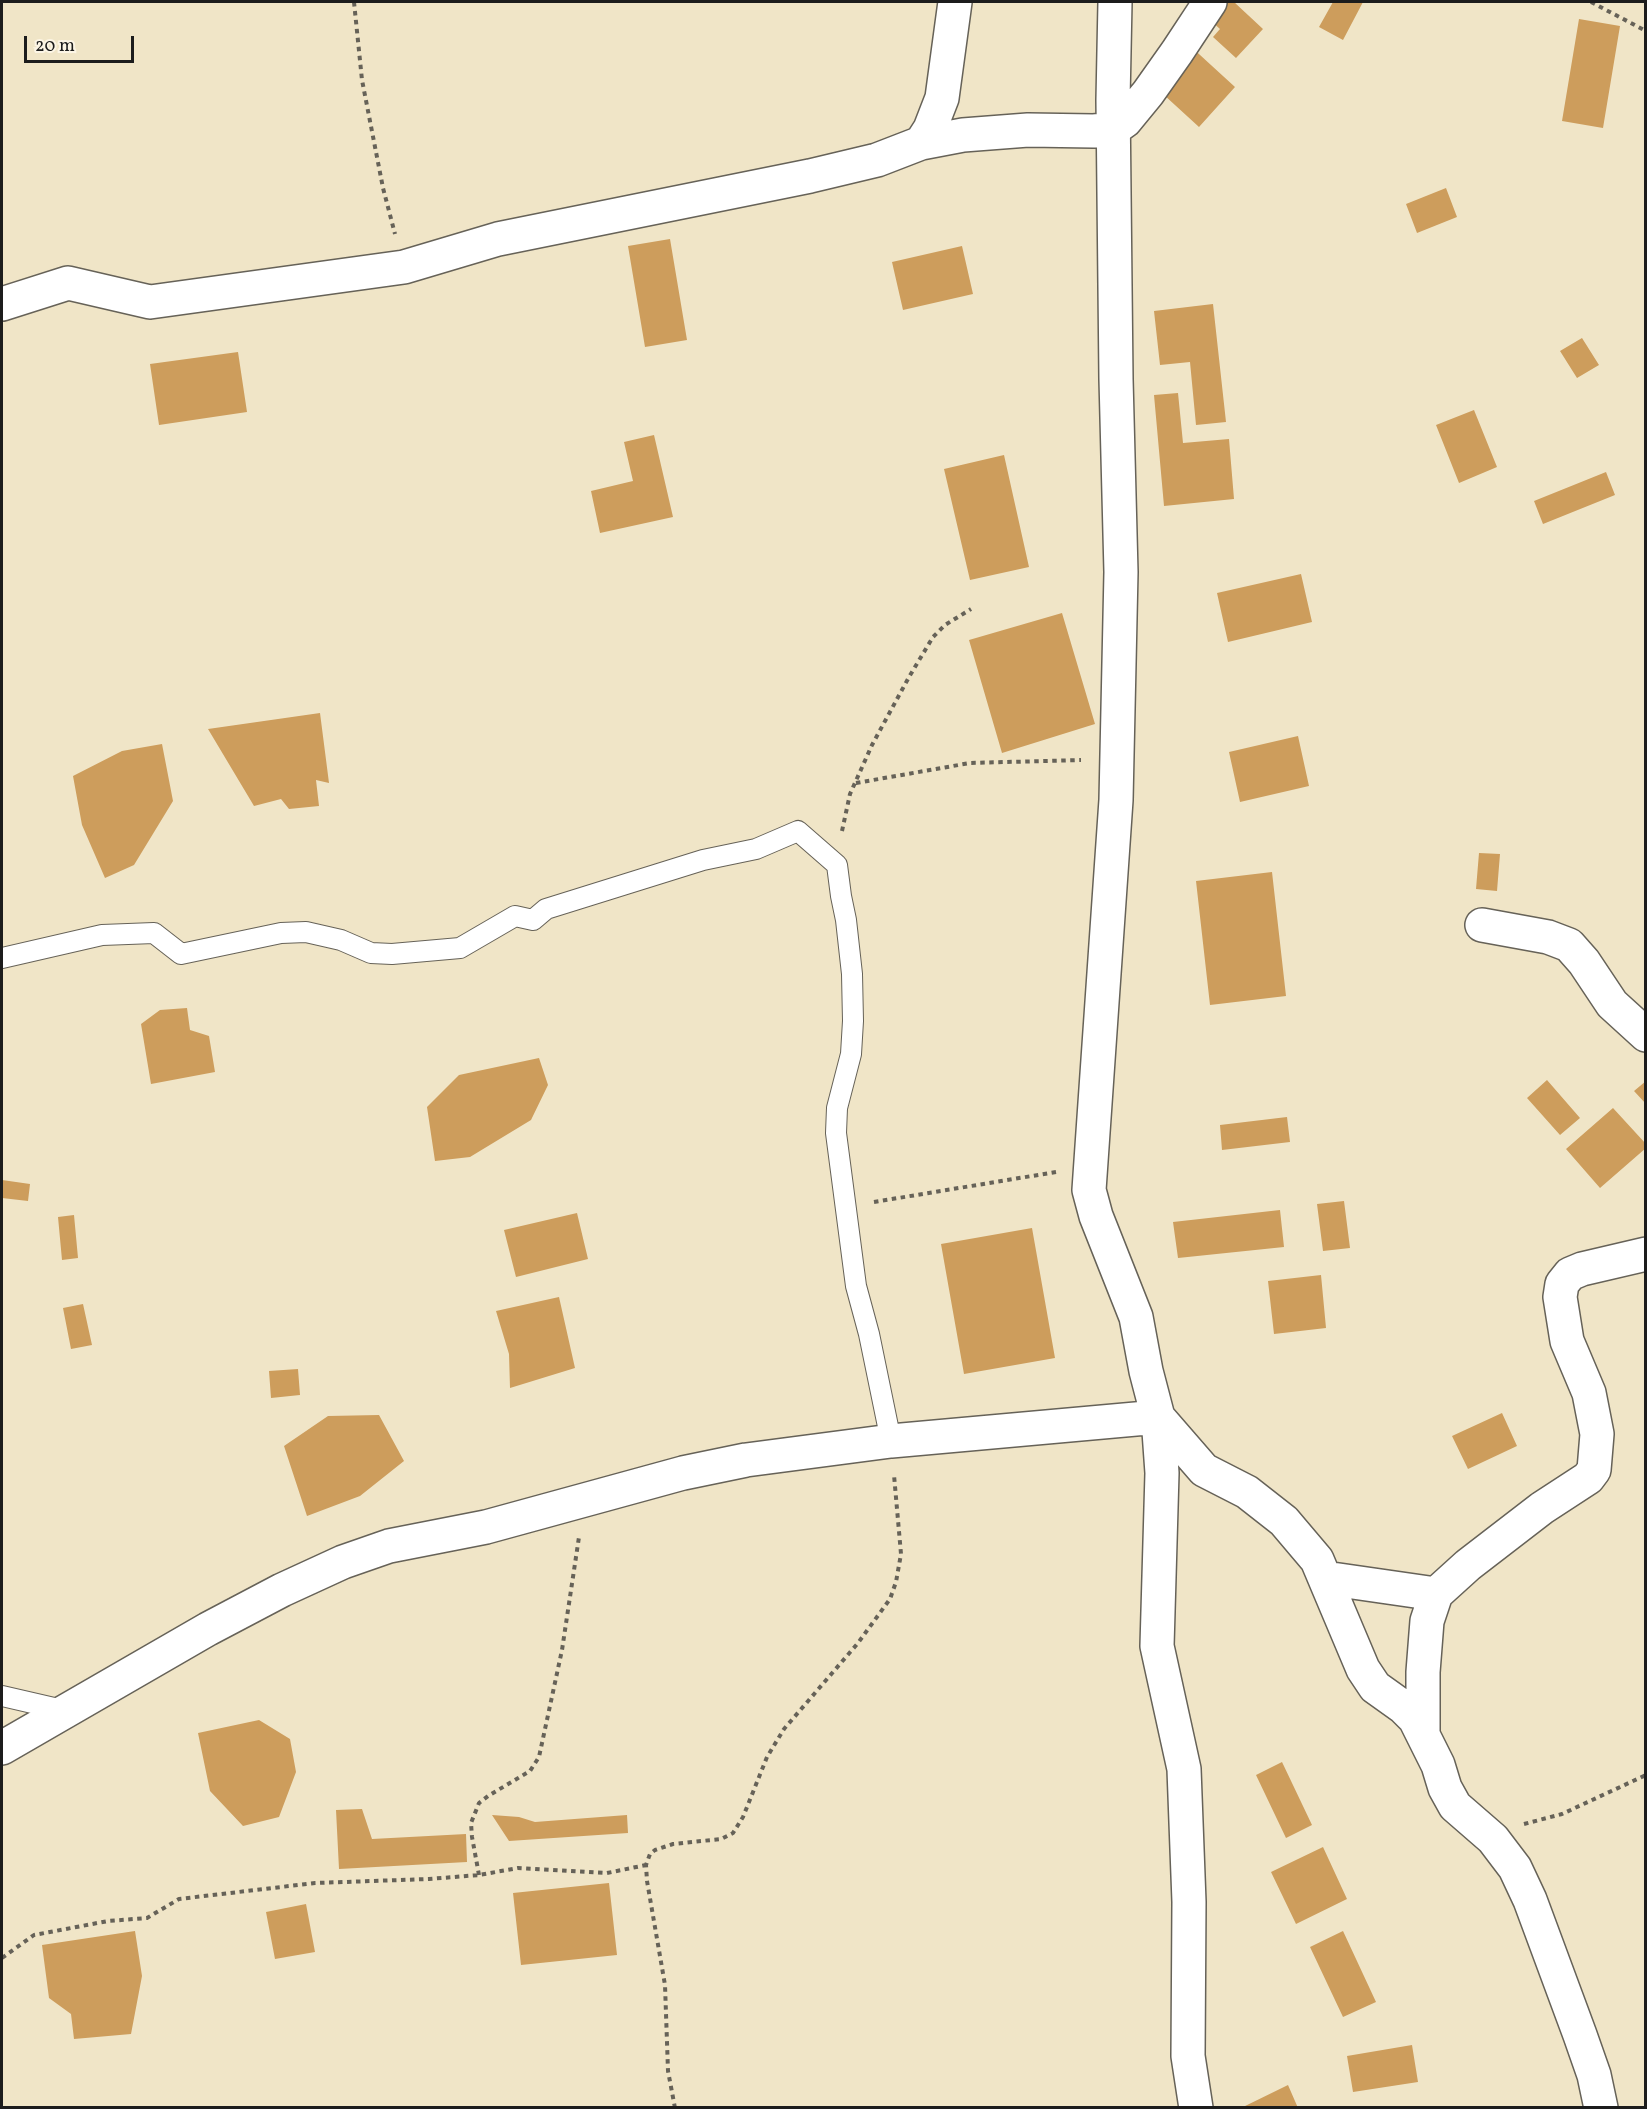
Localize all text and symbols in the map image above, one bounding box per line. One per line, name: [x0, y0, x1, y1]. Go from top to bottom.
scale bar: [27, 24, 136, 62]
text: 20 m: [35, 34, 75, 59]

